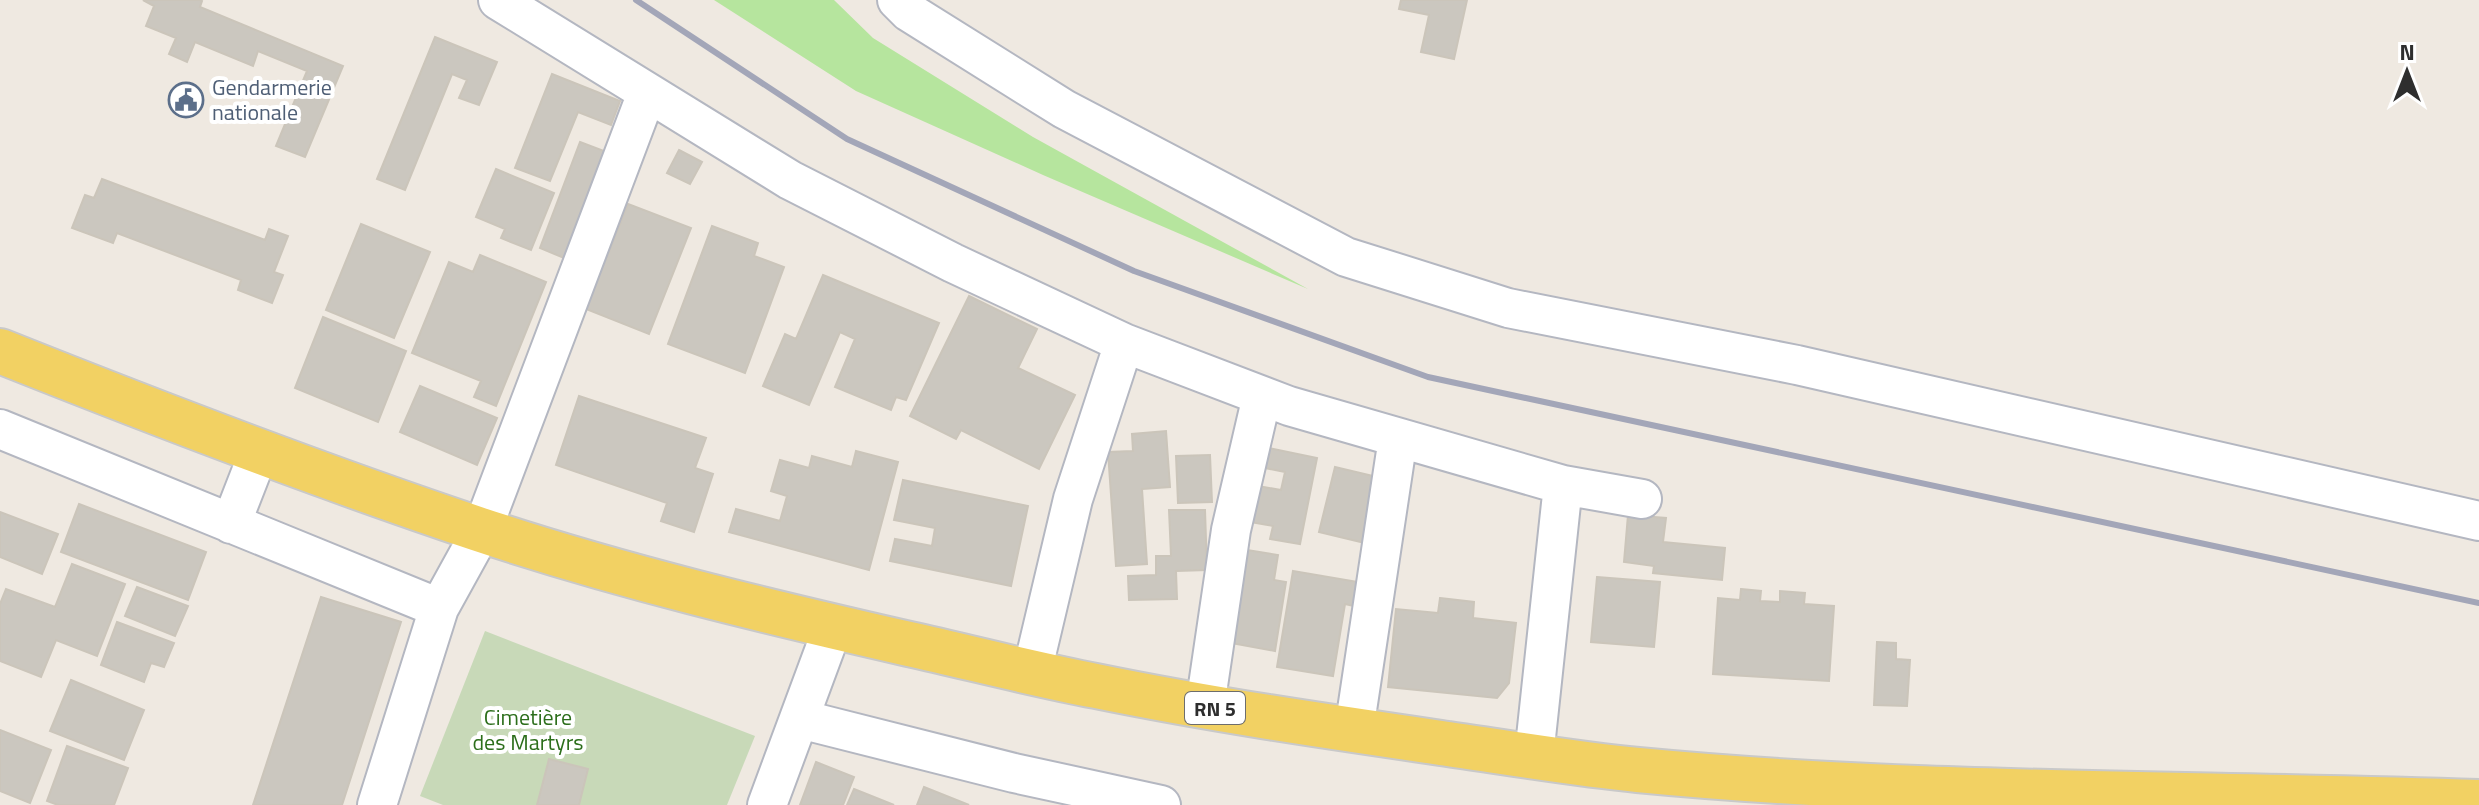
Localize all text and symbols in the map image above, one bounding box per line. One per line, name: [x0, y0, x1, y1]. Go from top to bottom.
north arrow: [2367, 32, 2447, 112]
text: N: [2399, 35, 2415, 69]
place label: Gendarmerie nationale: [212, 70, 332, 129]
public building icon: Gendarmerie nationale: [167, 81, 205, 119]
road number: RN 5: [1185, 692, 1245, 724]
park label: Cimetière des Martyrs: [472, 700, 584, 759]

